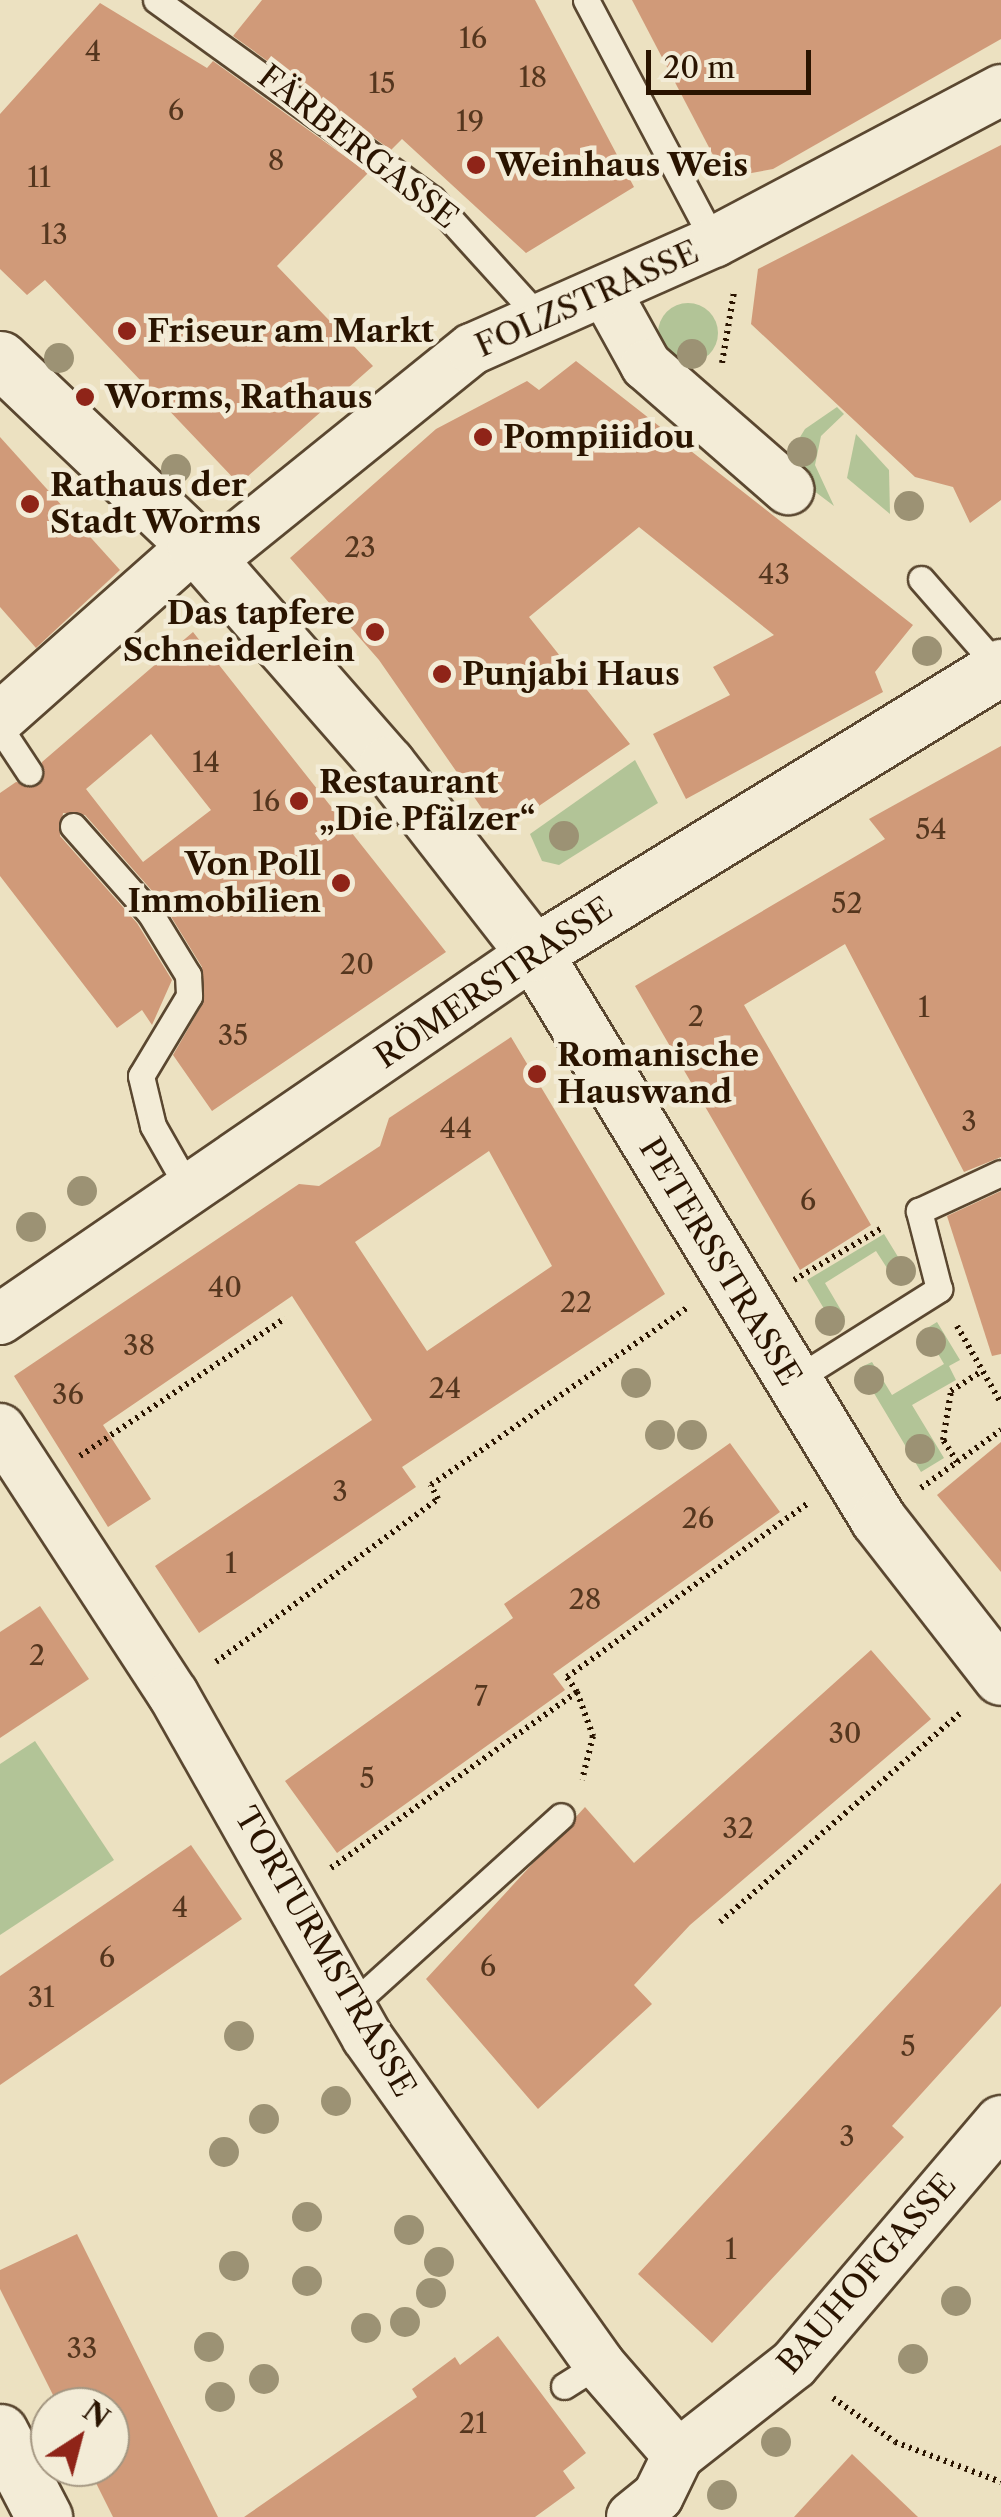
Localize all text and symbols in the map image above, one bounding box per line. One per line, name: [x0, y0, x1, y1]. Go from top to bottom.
house number: 16: [459, 21, 487, 55]
scale bar: [651, 30, 816, 92]
house number: 4: [85, 34, 101, 68]
text: 20 m: [663, 49, 735, 86]
street label: FÄRBERGASSE: [250, 57, 466, 237]
house number: 18: [519, 60, 547, 94]
house number: 15: [369, 66, 395, 100]
house number: 6: [168, 93, 184, 127]
house number: 19: [456, 104, 484, 138]
house number: 8: [268, 143, 284, 177]
place label: Weinhaus Weis: [496, 146, 749, 184]
marker: Weinhaus Weis: [465, 154, 487, 176]
house number: 11: [27, 160, 51, 194]
house number: 13: [40, 217, 68, 251]
street label: FOLZSTRASSE: [469, 233, 705, 365]
place label: Friseur am Markt: [147, 312, 434, 350]
marker: Friseur am Markt: [116, 320, 138, 342]
place label: Worms, Rathaus: [105, 378, 373, 416]
marker: Worms, Rathaus: [74, 386, 96, 408]
place label: Pompiiidou: [503, 418, 695, 456]
marker: Pompiiidou: [472, 426, 494, 448]
place label: Rathaus der Stadt Worms: [50, 467, 262, 542]
marker: Rathaus der Stadt Worms: [19, 493, 41, 515]
house number: 23: [344, 530, 376, 564]
house number: 43: [758, 557, 790, 591]
place label: Das tapfere Schneiderlein: [123, 595, 355, 670]
marker: Das tapfere Schneiderlein: [364, 621, 386, 643]
place label: Punjabi Haus: [462, 655, 680, 693]
marker: Punjabi Haus: [431, 663, 453, 685]
house number: 14: [192, 745, 220, 779]
place label: Restaurant „Die Pfälzer“: [319, 764, 535, 839]
house number: 16: [252, 784, 280, 818]
marker: Restaurant „Die Pfälzer“: [288, 790, 310, 812]
house number: 54: [915, 812, 947, 846]
place label: Von Poll Immobilien: [127, 846, 321, 921]
marker: Von Poll Immobilien: [330, 872, 352, 894]
house number: 52: [831, 886, 863, 920]
street label: RÖMERSTRASSE: [368, 889, 620, 1077]
house number: 20: [340, 947, 374, 981]
house number: 1: [918, 990, 930, 1024]
house number: 2: [688, 999, 704, 1033]
house number: 35: [218, 1018, 248, 1052]
place label: Romanische Hauswand: [557, 1037, 759, 1112]
marker: Romanische Hauswand: [526, 1063, 548, 1085]
house number: 3: [961, 1104, 977, 1138]
house number: 44: [440, 1111, 472, 1145]
street label: PETERSSTRASSE: [631, 1131, 809, 1393]
house number: 6: [800, 1183, 816, 1217]
house number: 40: [208, 1270, 242, 1304]
house number: 22: [560, 1285, 592, 1319]
house number: 38: [123, 1328, 155, 1362]
house number: 24: [429, 1371, 461, 1405]
house number: 36: [52, 1377, 84, 1411]
house number: 3: [332, 1474, 348, 1508]
house number: 26: [682, 1501, 714, 1535]
house number: 1: [225, 1546, 237, 1580]
house number: 28: [569, 1582, 601, 1616]
house number: 2: [29, 1638, 45, 1672]
house number: 7: [474, 1679, 488, 1713]
house number: 30: [828, 1716, 862, 1750]
house number: 5: [359, 1761, 375, 1795]
street label: TORTURMSTRASSE: [226, 1800, 424, 2104]
house number: 32: [722, 1811, 754, 1845]
house number: 4: [172, 1890, 188, 1924]
house number: 6: [99, 1940, 115, 1974]
house number: 6: [480, 1949, 496, 1983]
house number: 31: [27, 1980, 55, 2014]
house number: 5: [900, 2029, 916, 2063]
house number: 3: [839, 2119, 855, 2153]
street label: BAUHOFGASSE: [770, 2166, 964, 2382]
house number: 1: [725, 2232, 737, 2266]
house number: 33: [67, 2331, 97, 2365]
north arrow: [30, 2387, 130, 2487]
text: N: [77, 2393, 116, 2435]
house number: 21: [459, 2406, 487, 2440]

